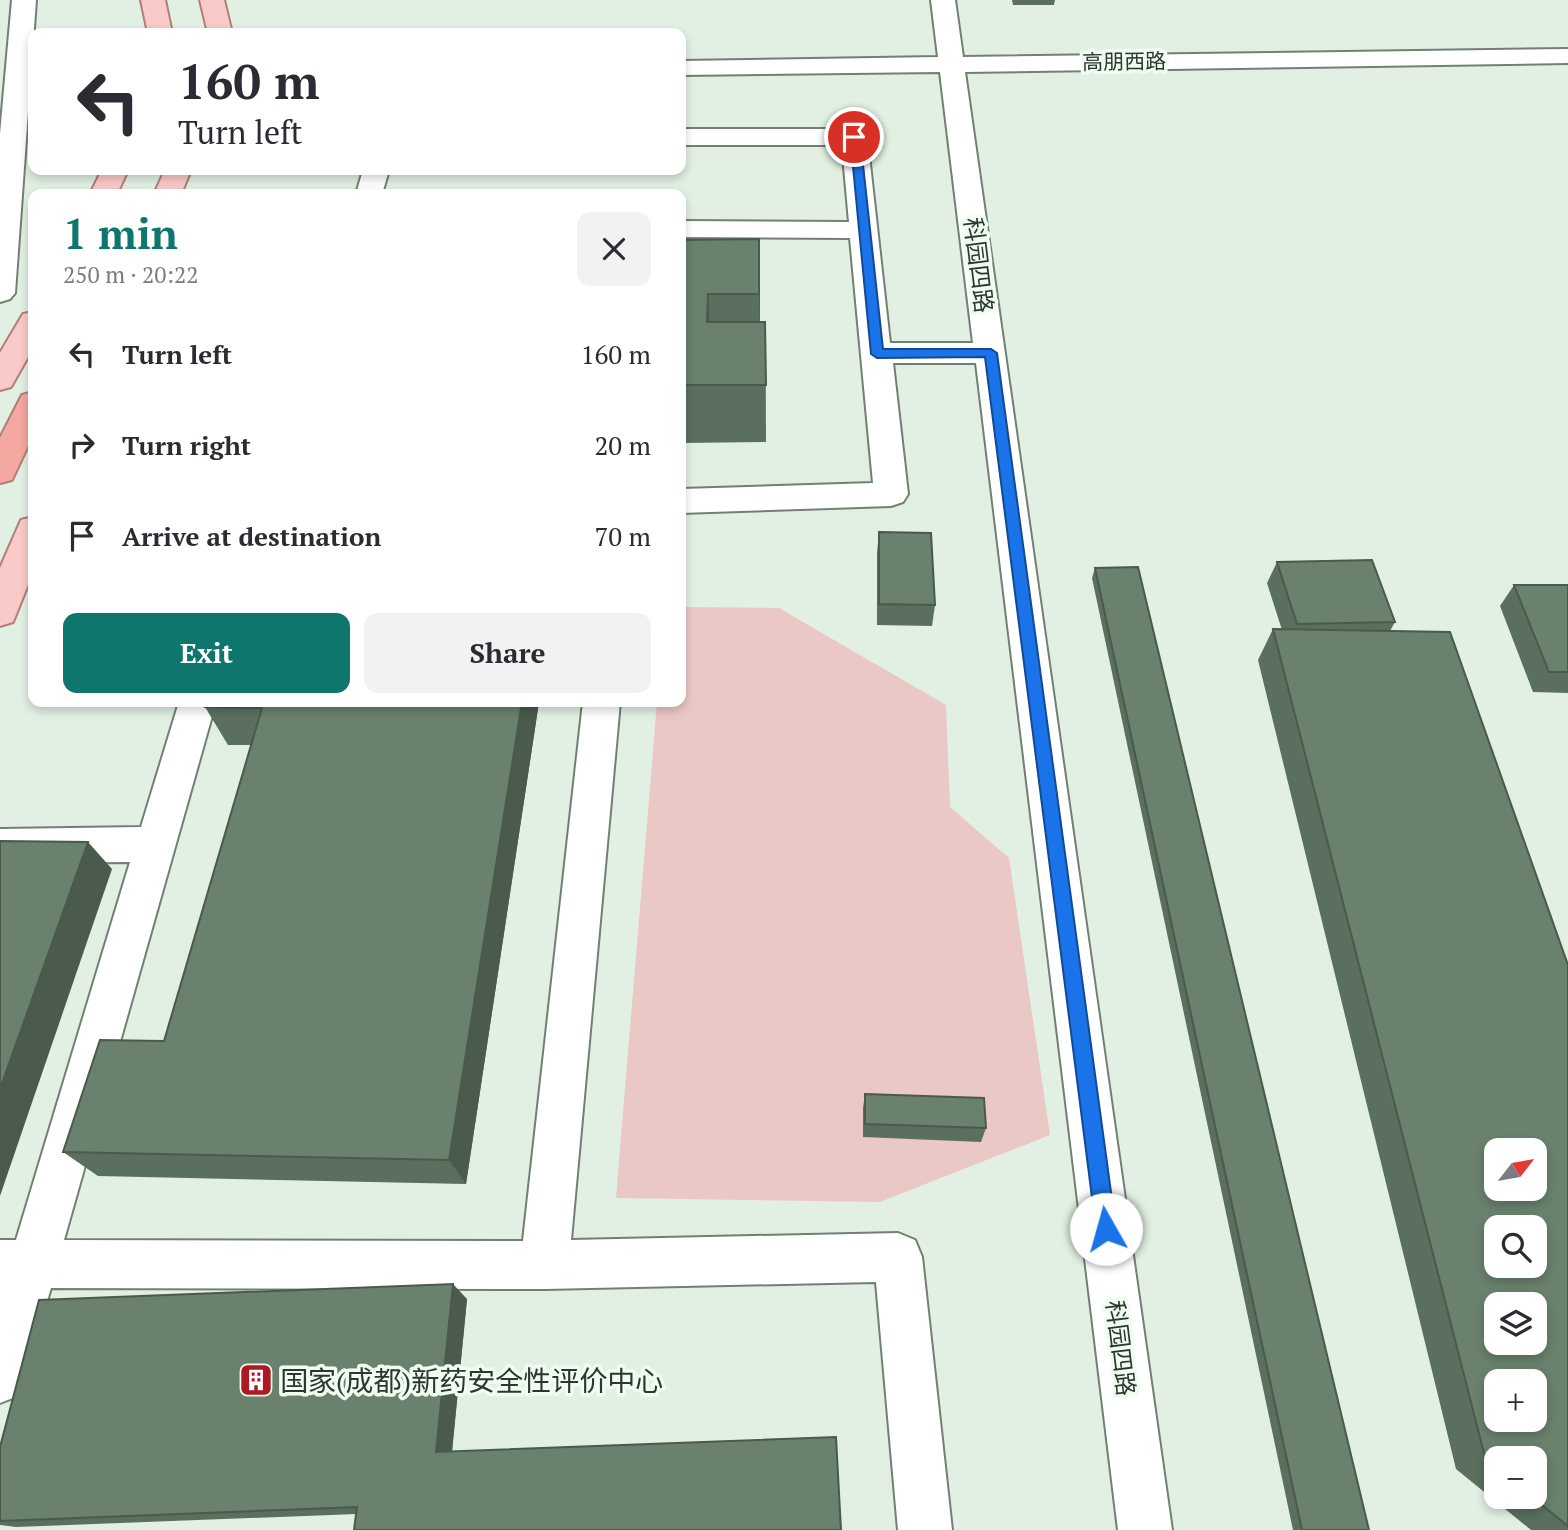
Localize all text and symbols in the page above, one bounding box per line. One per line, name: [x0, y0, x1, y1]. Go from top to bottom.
street label: 高朋西路: [1082, 46, 1166, 76]
text: 160 m: [178, 48, 320, 113]
icon: left: [63, 56, 154, 147]
pin: [824, 107, 884, 167]
text: Turn left: [178, 111, 302, 153]
icon: arrive: [835, 118, 873, 156]
text: 1 min: [63, 205, 178, 261]
button: close: [577, 212, 651, 286]
street label: 科园四路: [957, 215, 1001, 315]
text: 250 m · 20:22: [63, 259, 198, 290]
icon: left: [63, 335, 101, 373]
text: Turn left: [122, 337, 232, 371]
text: 160 m: [581, 337, 651, 371]
icon: right: [63, 426, 101, 464]
text: Turn right: [122, 428, 251, 462]
text: 20 m: [595, 428, 651, 462]
icon: arrive: [63, 517, 101, 555]
text: Arrive at destination: [122, 519, 381, 553]
text: 70 m: [595, 519, 651, 553]
button: Exit: [63, 613, 350, 693]
button: Share: [364, 613, 651, 693]
north arrow: [1484, 1138, 1547, 1200]
map controls: [1484, 1138, 1547, 1509]
position arrow: [1069, 1192, 1143, 1266]
button: search: [1484, 1215, 1547, 1278]
button: layers: [1484, 1292, 1547, 1355]
street label: 科园四路: [1099, 1298, 1143, 1398]
building icon: 国家(成都)新药安全性评价中心: [237, 1361, 275, 1399]
place label: 国家(成都)新药安全性评价中心: [280, 1362, 663, 1399]
button: +: [1484, 1369, 1547, 1432]
button: −: [1484, 1446, 1547, 1509]

